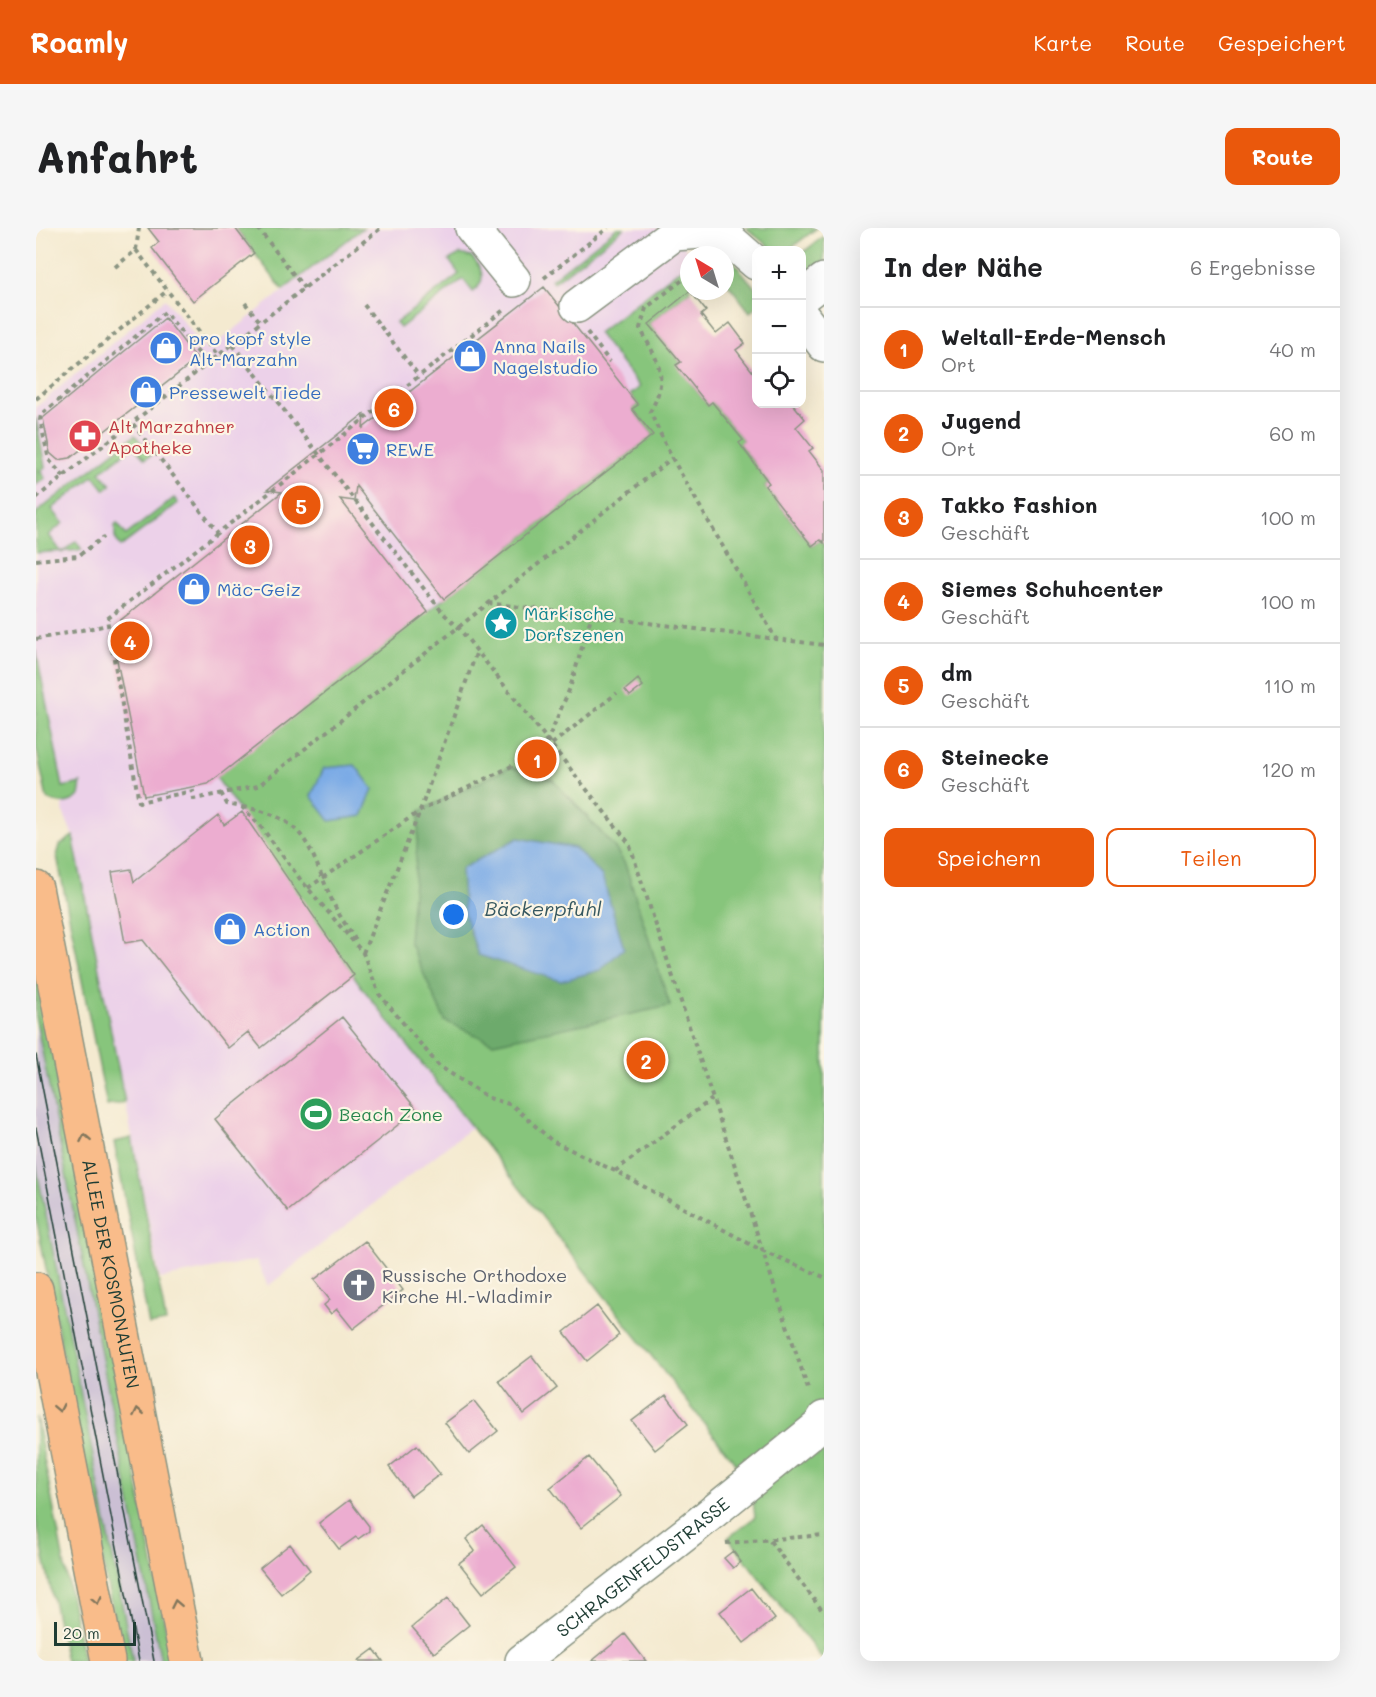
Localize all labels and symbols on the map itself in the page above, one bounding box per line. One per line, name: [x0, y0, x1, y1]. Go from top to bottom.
north arrow: [680, 246, 734, 300]
place label: pro kopf style Alt-Marzahn: [189, 326, 311, 371]
shop icon: pro kopf style Alt-Marzahn: [148, 330, 184, 366]
place label: Anna Nails Nagelstudio: [493, 334, 598, 379]
shop icon: Anna Nails Nagelstudio: [452, 338, 488, 374]
shop icon: Pressewelt Tiede: [128, 374, 164, 410]
place label: Pressewelt Tiede: [169, 380, 321, 404]
pin: 6: [374, 386, 414, 430]
place label: Alt Marzahner Apotheke: [108, 414, 235, 459]
pharmacy icon: Alt Marzahner Apotheke: [67, 418, 103, 454]
supermarket icon: REWE: [345, 431, 381, 467]
place label: REWE: [386, 437, 434, 461]
pin: 5: [282, 482, 320, 528]
pin: 3: [230, 522, 270, 568]
shop icon: Mäc-Geiz: [176, 571, 212, 607]
place label: Mäc-Geiz: [217, 577, 301, 601]
place label: Märkische Dorfszenen: [524, 601, 624, 646]
place icon: Märkische Dorfszenen: [483, 605, 519, 641]
pin: 4: [110, 618, 149, 664]
pin: 1: [518, 736, 556, 782]
water label: Bäckerpfuhl: [484, 895, 602, 921]
your location: [439, 900, 468, 929]
shop icon: Action: [212, 911, 248, 947]
place label: Action: [253, 917, 310, 941]
pin: 2: [626, 1038, 666, 1082]
sports icon: Beach Zone: [298, 1096, 334, 1132]
place label: Beach Zone: [339, 1102, 443, 1126]
one-way arrow: [79, 1134, 92, 1144]
street label: ALLEE DER KOSMONAUTEN: [77, 1157, 145, 1390]
place label: Russische Orthodoxe Kirche Hl.-Wladimir: [382, 1263, 567, 1308]
church icon: Russische Orthodoxe Kirche Hl.-Wladimir: [341, 1267, 377, 1303]
one-way arrow: [52, 1403, 65, 1413]
one-way arrow: [132, 1408, 145, 1418]
street label: SCHRAGENFELDSTRASSE: [551, 1492, 734, 1642]
one-way arrow: [90, 1594, 103, 1604]
one-way arrow: [170, 1599, 183, 1609]
scale bar: [54, 1619, 136, 1646]

